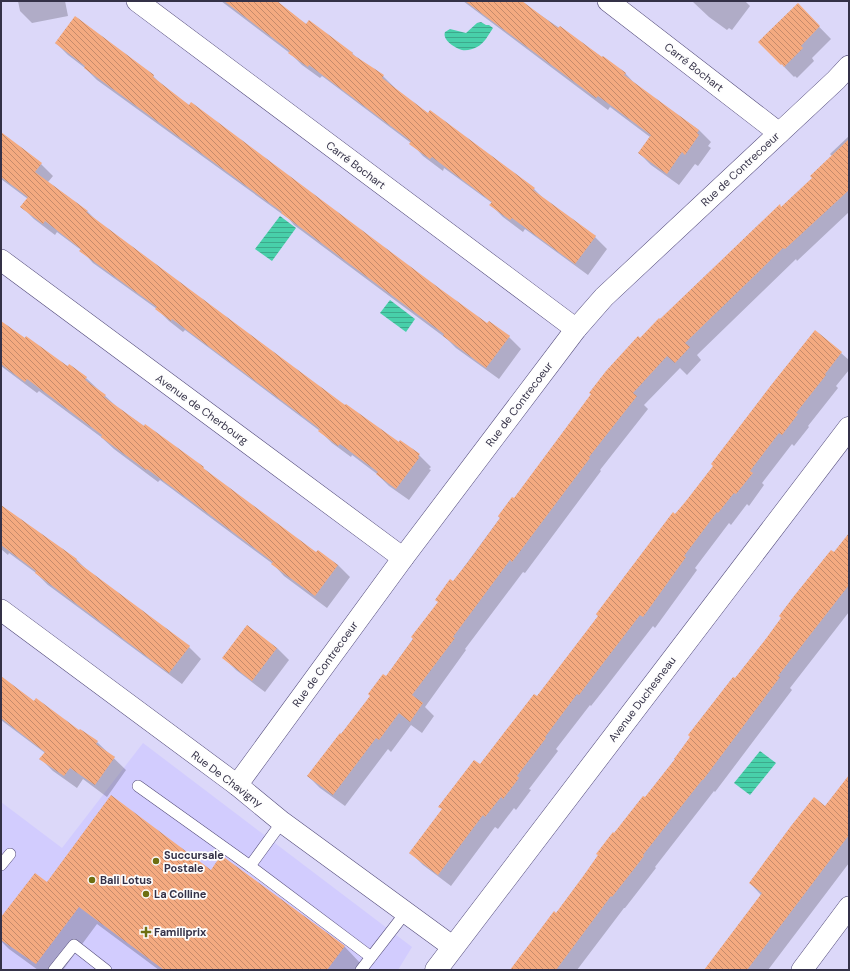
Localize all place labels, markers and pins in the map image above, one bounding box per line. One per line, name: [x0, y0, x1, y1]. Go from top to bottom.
place label: Succursale Postale: [164, 848, 224, 875]
marker: Succursale Postale: [151, 856, 161, 866]
place label: Bali Lotus: [100, 873, 152, 887]
marker: Bali Lotus: [87, 875, 97, 885]
place label: La Colline: [154, 887, 207, 901]
marker: La Colline: [141, 889, 151, 899]
place label: Familiprix: [154, 925, 207, 939]
marker: Familiprix: [141, 927, 151, 937]

